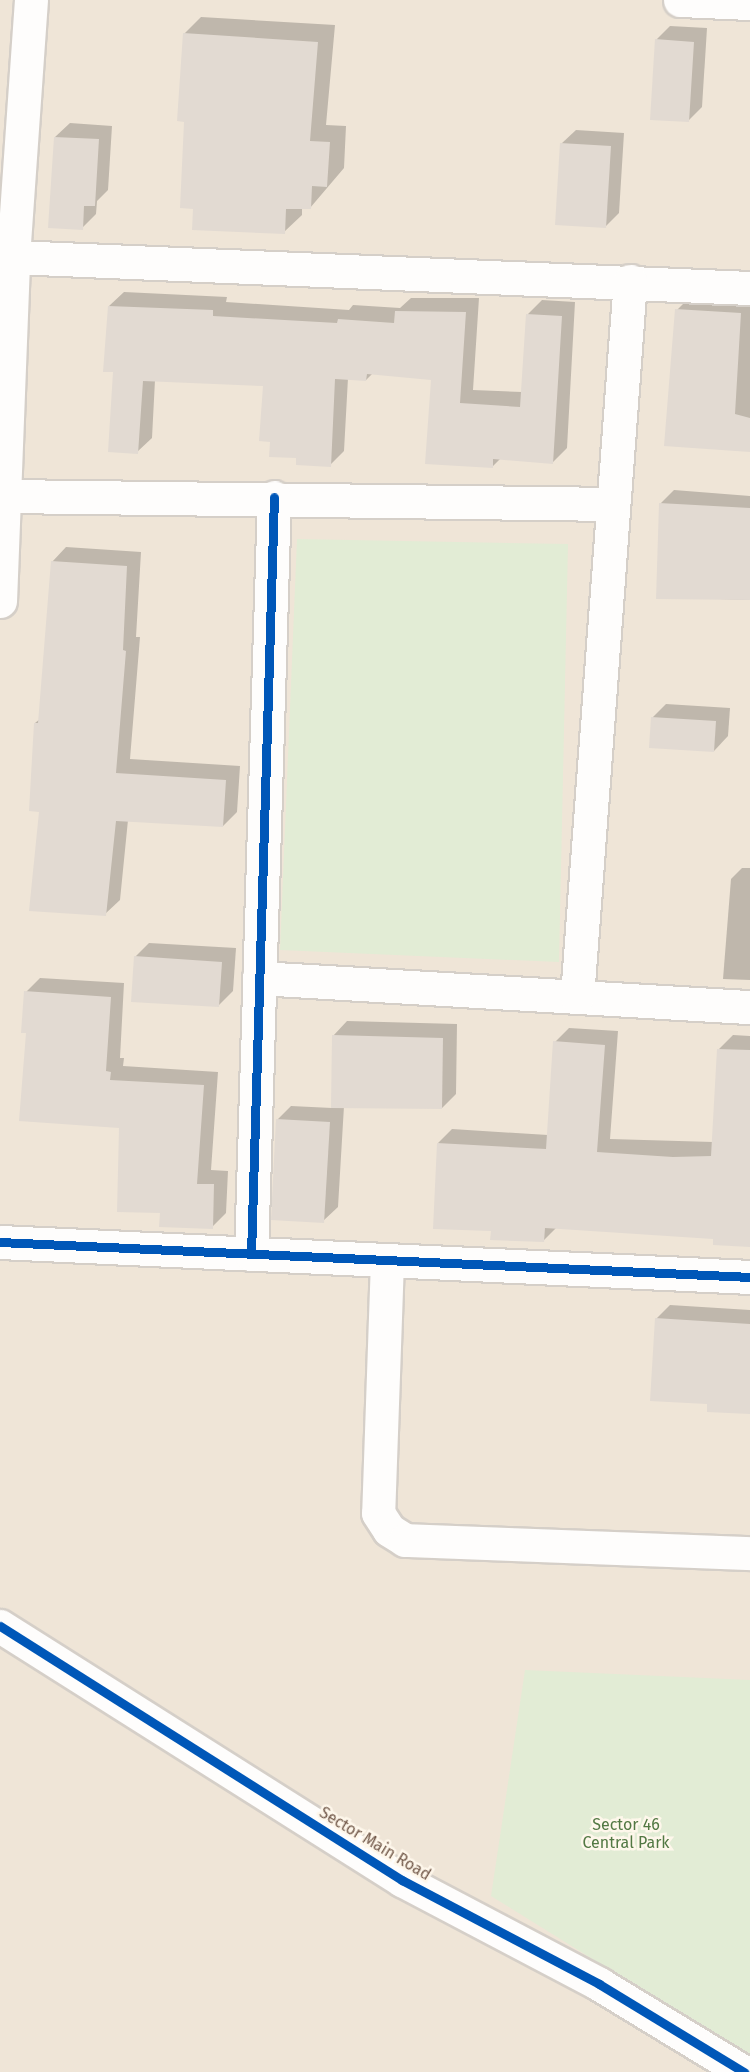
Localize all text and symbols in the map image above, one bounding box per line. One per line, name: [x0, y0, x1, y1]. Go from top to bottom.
street label: Sector Main Road: [316, 1803, 434, 1885]
park label: Sector 46 Central Park: [582, 1815, 670, 1853]

